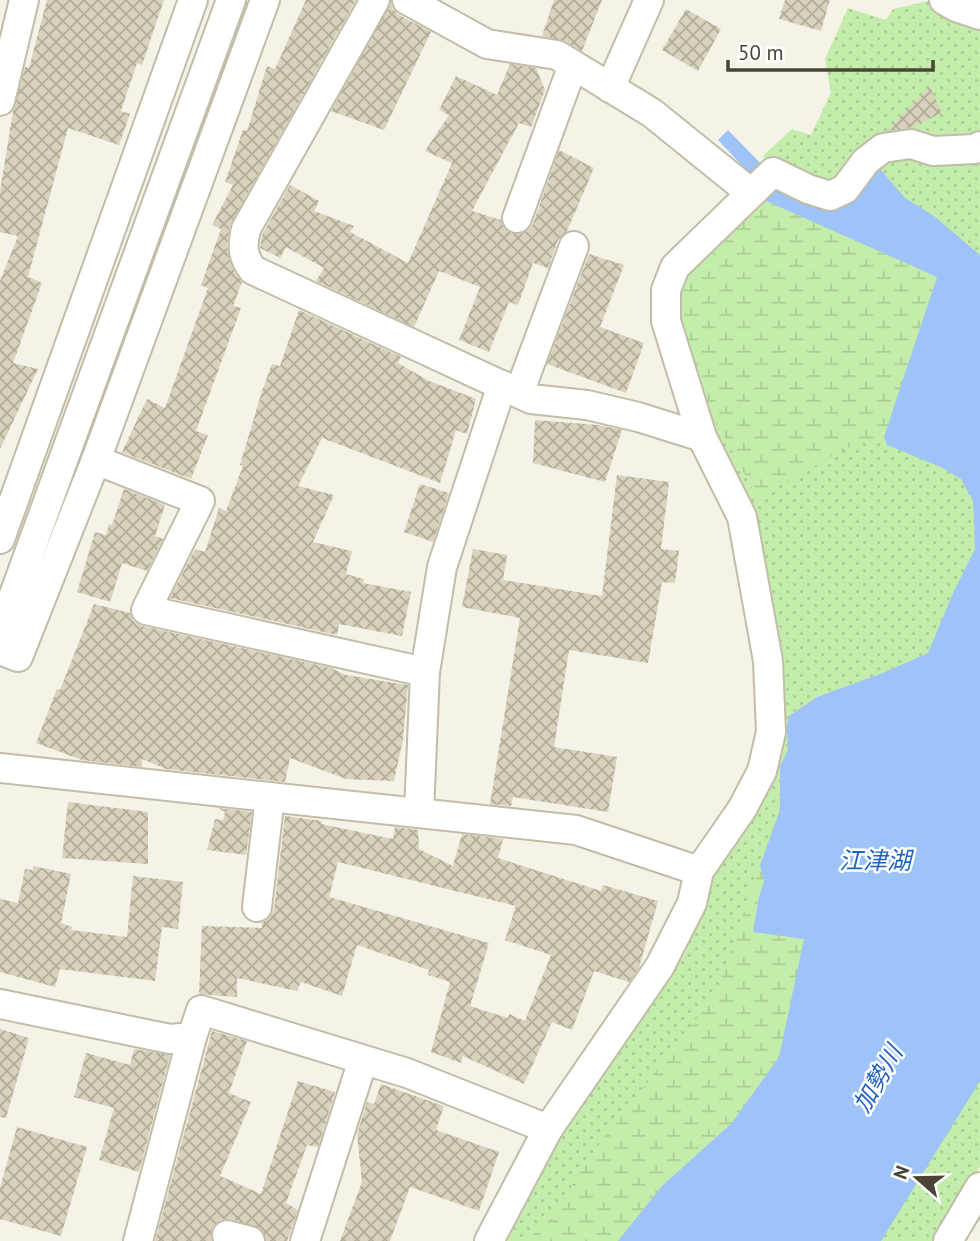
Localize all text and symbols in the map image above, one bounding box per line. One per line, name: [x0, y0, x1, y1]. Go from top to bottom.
scale bar: [728, 28, 933, 72]
text: 50 m: [738, 39, 784, 66]
water label: 江津湖: [839, 845, 915, 876]
water label: 加勢川: [846, 1037, 910, 1118]
north arrow: [882, 1143, 952, 1213]
text: N: [888, 1162, 914, 1182]

